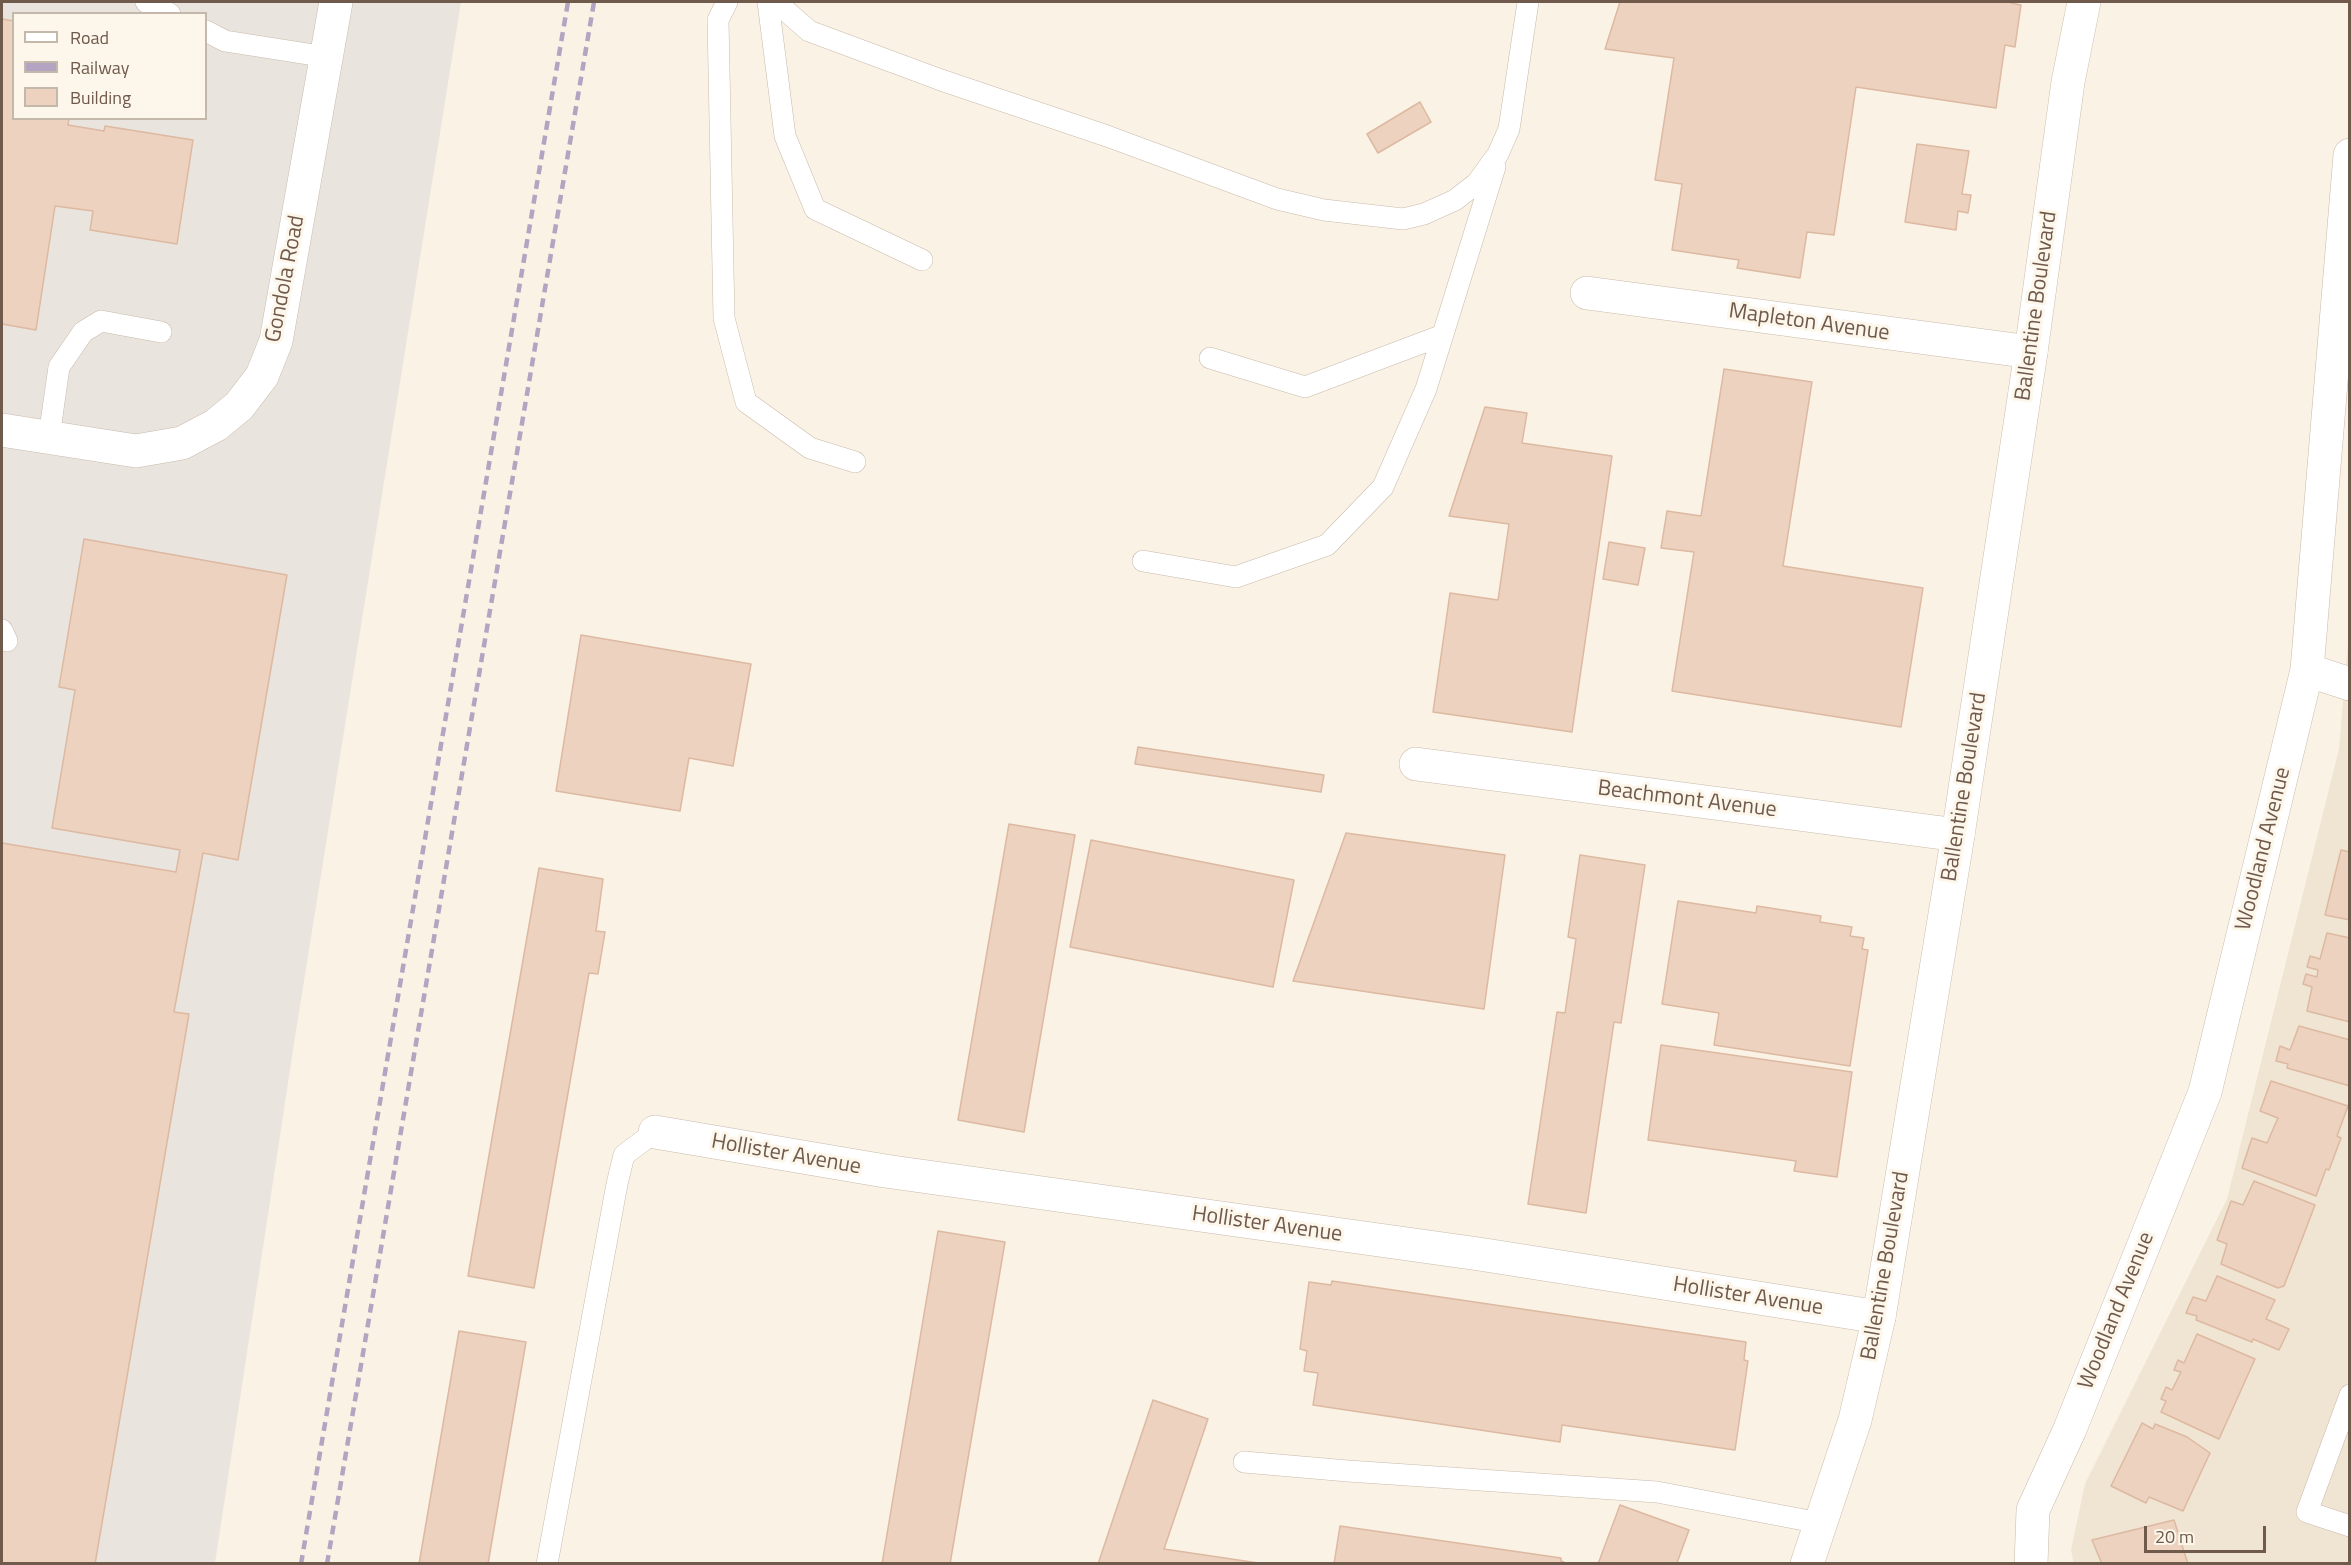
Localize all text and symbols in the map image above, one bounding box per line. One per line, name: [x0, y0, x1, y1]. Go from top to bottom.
legend: [12, 12, 207, 120]
text: Road: [70, 24, 109, 51]
text: Railway: [70, 54, 129, 81]
text: Building: [70, 84, 131, 111]
street label: Ballentine Boulevard: [2011, 210, 2063, 402]
street label: Gondola Road: [261, 213, 311, 345]
street label: Mapleton Avenue: [1727, 299, 1891, 347]
street label: Ballentine Boulevard: [1937, 691, 1993, 883]
street label: Woodland Avenue: [2231, 765, 2297, 933]
street label: Beachmont Avenue: [1596, 776, 1778, 824]
street label: Hollister Avenue: [709, 1129, 863, 1181]
street label: Ballentine Boulevard: [1856, 1170, 1916, 1362]
street label: Hollister Avenue: [1190, 1201, 1344, 1249]
street label: Woodland Avenue: [2073, 1229, 2161, 1393]
street label: Hollister Avenue: [1671, 1272, 1825, 1322]
scale bar: [2147, 1514, 2268, 1552]
text: 20 m: [2155, 1523, 2194, 1550]

